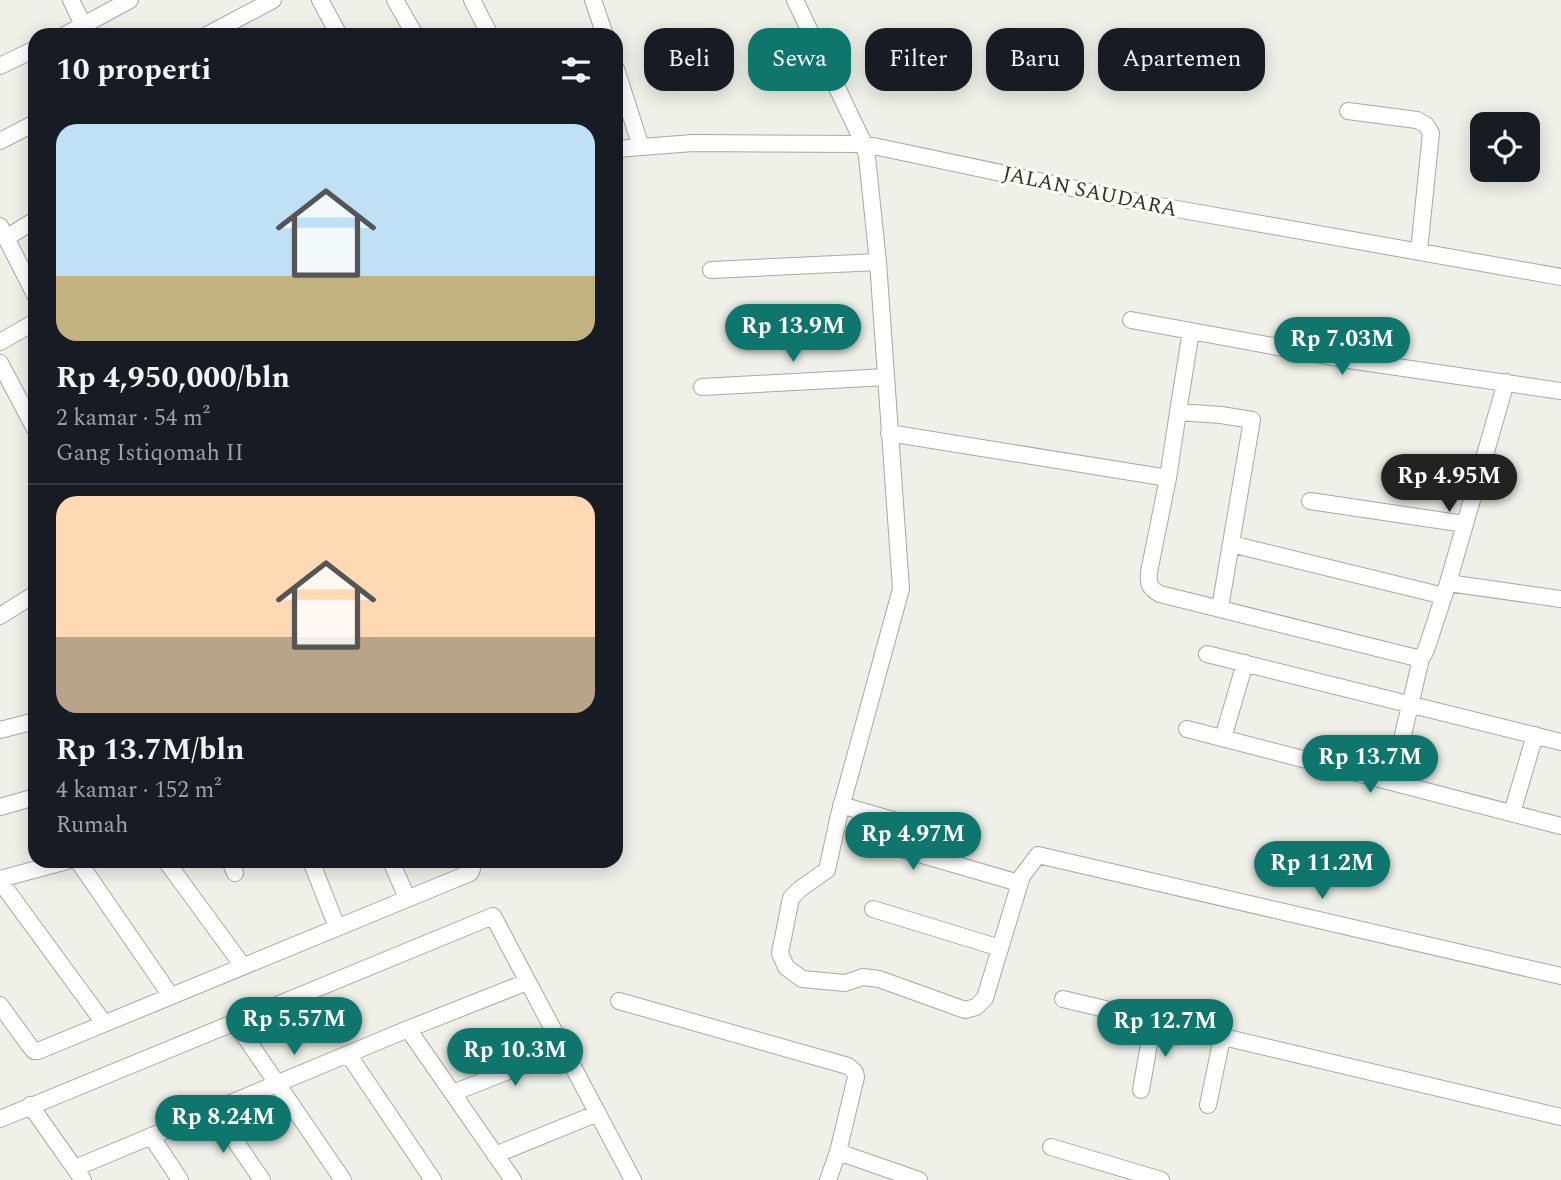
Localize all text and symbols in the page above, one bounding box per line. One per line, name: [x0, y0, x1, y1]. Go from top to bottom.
chip: Beli: [644, 28, 734, 91]
chip: Sewa: [748, 28, 851, 91]
chip: Filter: [865, 28, 972, 91]
chip: Baru: [986, 28, 1084, 91]
chip: Apartemen: [1098, 28, 1265, 91]
text: 10 properti: [56, 47, 211, 93]
icon: filters: [557, 51, 595, 89]
map controls: [1470, 112, 1540, 182]
button: locate: [1470, 112, 1540, 182]
street label: JALAN SAUDARA: [1000, 158, 1180, 226]
icon: home: [263, 170, 389, 296]
pin: Rp 13.9M: [721, 304, 865, 364]
text: Rp 13.9M: [741, 309, 845, 344]
pin: Rp 7.03M: [1270, 318, 1414, 377]
text: Rp 7.03M: [1290, 322, 1394, 357]
text: Rp 4,950,000/bln: [56, 355, 290, 401]
text: 2 kamar · 54 m²: [56, 401, 210, 436]
text: Gang Istiqomah II: [56, 436, 244, 471]
pin: Rp 4.95M: [1377, 454, 1521, 514]
text: Rp 4.95M: [1397, 459, 1501, 494]
icon: home: [263, 542, 389, 668]
text: Rp 13.7M/bln: [56, 727, 245, 773]
pin: Rp 13.7M: [1298, 736, 1442, 795]
text: Rp 13.7M: [1318, 740, 1422, 775]
text: 4 kamar · 152 m²: [56, 773, 222, 808]
text: Rumah: [56, 808, 128, 843]
pin: Rp 4.97M: [841, 812, 985, 872]
text: Rp 4.97M: [861, 817, 965, 852]
pin: Rp 11.2M: [1250, 842, 1394, 901]
text: Rp 11.2M: [1270, 846, 1374, 881]
pin: Rp 5.57M: [222, 998, 366, 1057]
pin: Rp 12.7M: [1093, 1000, 1237, 1059]
text: Rp 5.57M: [242, 1002, 346, 1037]
text: Rp 12.7M: [1113, 1004, 1217, 1039]
pin: Rp 10.3M: [443, 1028, 587, 1088]
text: Rp 10.3M: [463, 1033, 567, 1068]
pin: Rp 8.24M: [151, 1096, 295, 1155]
text: Rp 8.24M: [171, 1100, 275, 1135]

